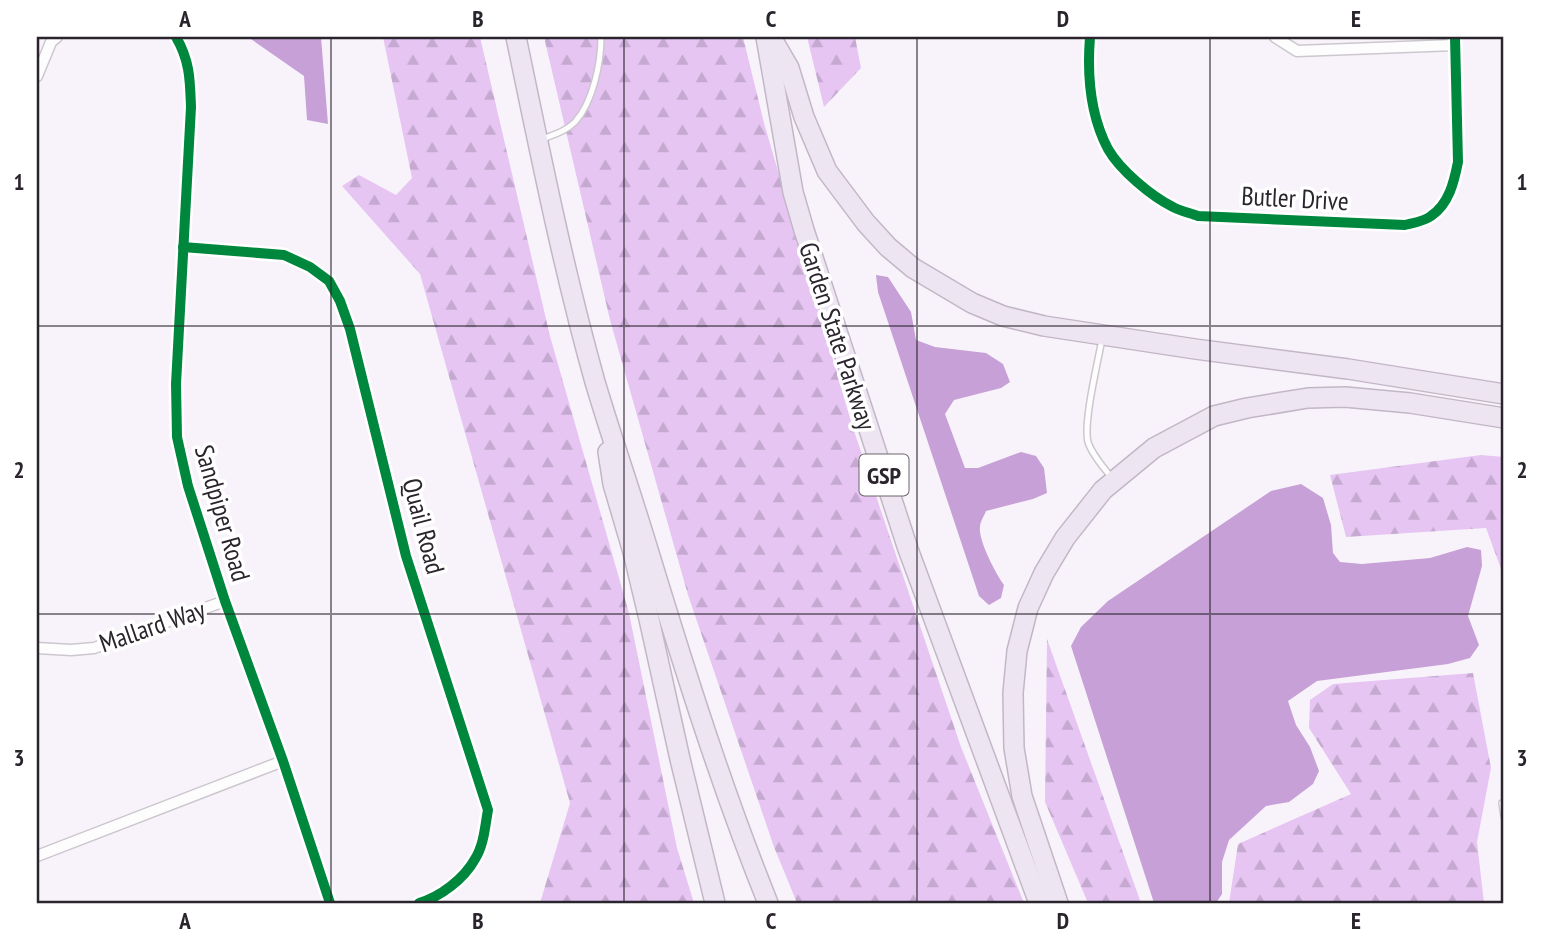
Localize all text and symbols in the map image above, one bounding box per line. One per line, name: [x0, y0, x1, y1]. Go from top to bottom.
text: A: [178, 4, 191, 33]
text: B: [472, 4, 484, 33]
text: C: [766, 4, 777, 33]
text: D: [1057, 4, 1069, 33]
text: E: [1351, 4, 1361, 33]
text: 1: [14, 167, 25, 196]
text: 1: [1517, 167, 1528, 196]
street label: Butler Drive: [1241, 179, 1349, 217]
street label: Garden State Parkway: [792, 238, 884, 434]
street label: Sandpiper Road: [188, 441, 258, 585]
road number: GSP: [860, 454, 908, 496]
text: 2: [14, 455, 25, 484]
text: 2: [1517, 455, 1528, 484]
street label: Quail Road: [395, 475, 453, 577]
street label: Mallard Way: [95, 592, 209, 659]
text: 3: [14, 743, 25, 772]
text: 3: [1517, 743, 1528, 772]
text: A: [178, 906, 191, 935]
text: B: [472, 906, 484, 935]
text: C: [766, 906, 777, 935]
text: D: [1057, 906, 1069, 935]
text: E: [1351, 906, 1361, 935]

